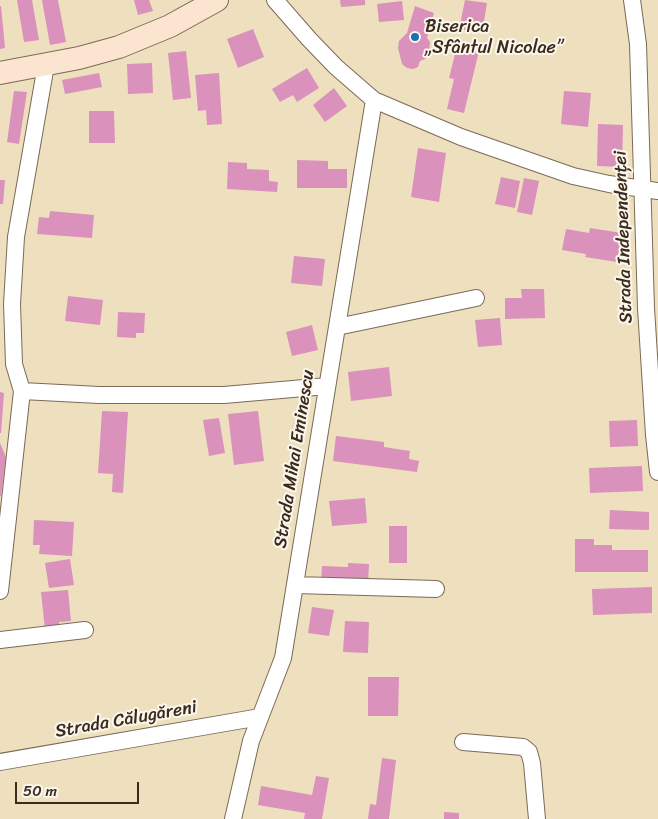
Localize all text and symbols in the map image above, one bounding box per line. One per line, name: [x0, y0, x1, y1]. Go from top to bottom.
place label: Biserica „Sfântul Nicolae”: [425, 16, 563, 58]
marker: Biserica „Sfântul Nicolae”: [409, 31, 421, 43]
street label: Strada Independenței: [610, 150, 638, 324]
street label: Strada Mihai Eminescu: [270, 368, 320, 550]
street label: Strada Călugăreni: [54, 697, 198, 743]
scale bar: [18, 772, 141, 804]
text: 50 m: [23, 778, 57, 804]

